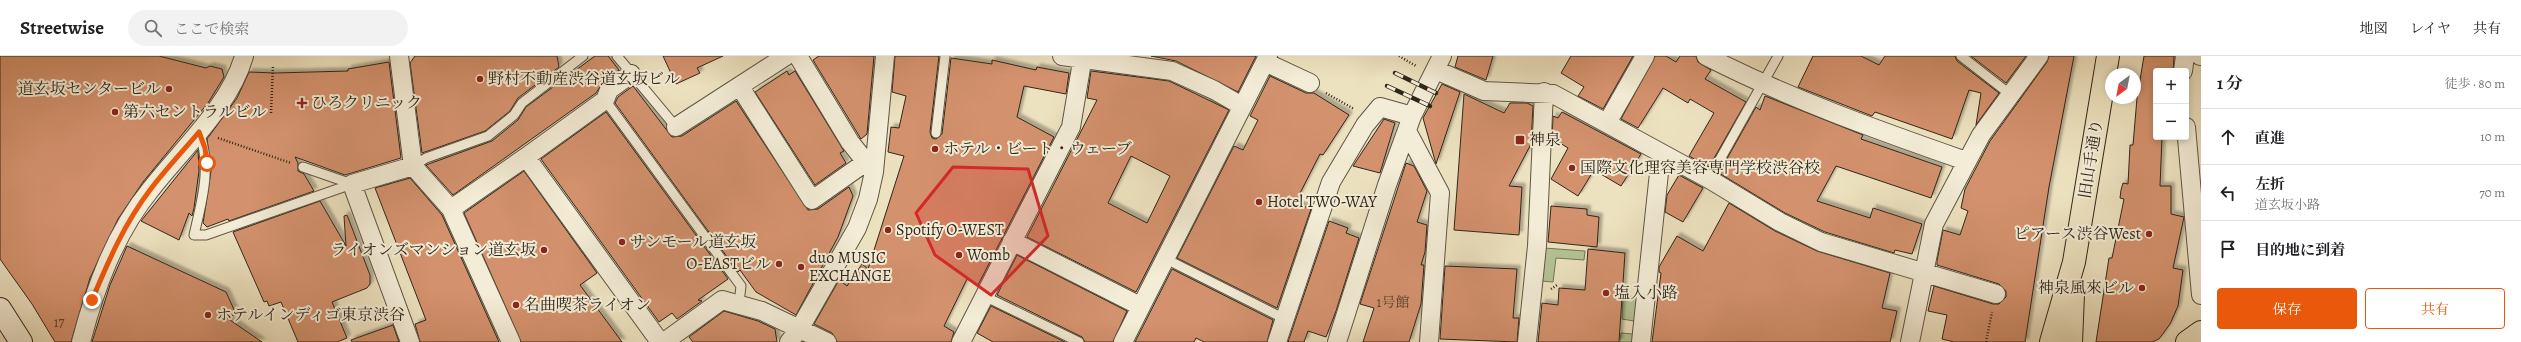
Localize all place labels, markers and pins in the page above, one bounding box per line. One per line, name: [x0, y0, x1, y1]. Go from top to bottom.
place label: 野村不動産渋谷道玄坂ビル: [488, 68, 680, 90]
marker: 野村不動産渋谷道玄坂ビル: [475, 74, 485, 84]
place label: 道玄坂センタービル: [18, 78, 161, 100]
marker: 道玄坂センタービル: [164, 84, 174, 94]
place label: ひろクリニック: [311, 92, 422, 114]
marker: ひろクリニック: [296, 97, 308, 109]
place label: 第六セントラルビル: [123, 101, 267, 123]
marker: 第六セントラルビル: [110, 107, 120, 117]
place label: 神泉: [1529, 129, 1561, 151]
marker: 神泉: [1514, 134, 1526, 146]
place label: ホテル・ビート・ウェーブ: [943, 138, 1132, 160]
marker: ホテル・ビート・ウェーブ: [930, 144, 940, 154]
place label: 国際文化理容美容専門学校渋谷校: [1580, 157, 1820, 179]
marker: 国際文化理容美容専門学校渋谷校: [1567, 163, 1577, 173]
place label: Hotel TWO-WAY: [1267, 191, 1377, 213]
marker: Hotel TWO-WAY: [1254, 197, 1264, 207]
place label: Spotify O-WEST: [896, 219, 1004, 241]
place label: ピアース渋谷West: [2014, 223, 2141, 245]
marker: Spotify O-WEST: [883, 225, 893, 235]
marker: ピアース渋谷West: [2144, 229, 2154, 239]
place label: サンモール道玄坂: [630, 231, 756, 253]
marker: サンモール道玄坂: [617, 237, 627, 247]
place label: ライオンズマンション道玄坂: [330, 239, 536, 261]
place label: Womb: [966, 244, 1010, 266]
marker: ライオンズマンション道玄坂: [539, 245, 549, 255]
place label: duo MUSIC EXCHANGE: [809, 247, 892, 287]
marker: Womb: [954, 250, 964, 260]
place label: O-EASTビル: [686, 253, 771, 275]
marker: O-EASTビル: [774, 259, 784, 269]
marker: duo MUSIC EXCHANGE: [796, 262, 806, 272]
place label: 神泉風來ビル: [2038, 277, 2134, 299]
place label: 塩入小路: [1614, 282, 1678, 304]
marker: 神泉風來ビル: [2137, 283, 2147, 293]
marker: 塩入小路: [1601, 288, 1611, 298]
place label: 名曲喫茶ライオン: [524, 294, 651, 316]
marker: 名曲喫茶ライオン: [511, 300, 521, 310]
place label: ホテルインディゴ東京渋谷: [216, 304, 405, 326]
marker: ホテルインディゴ東京渋谷: [203, 310, 213, 320]

